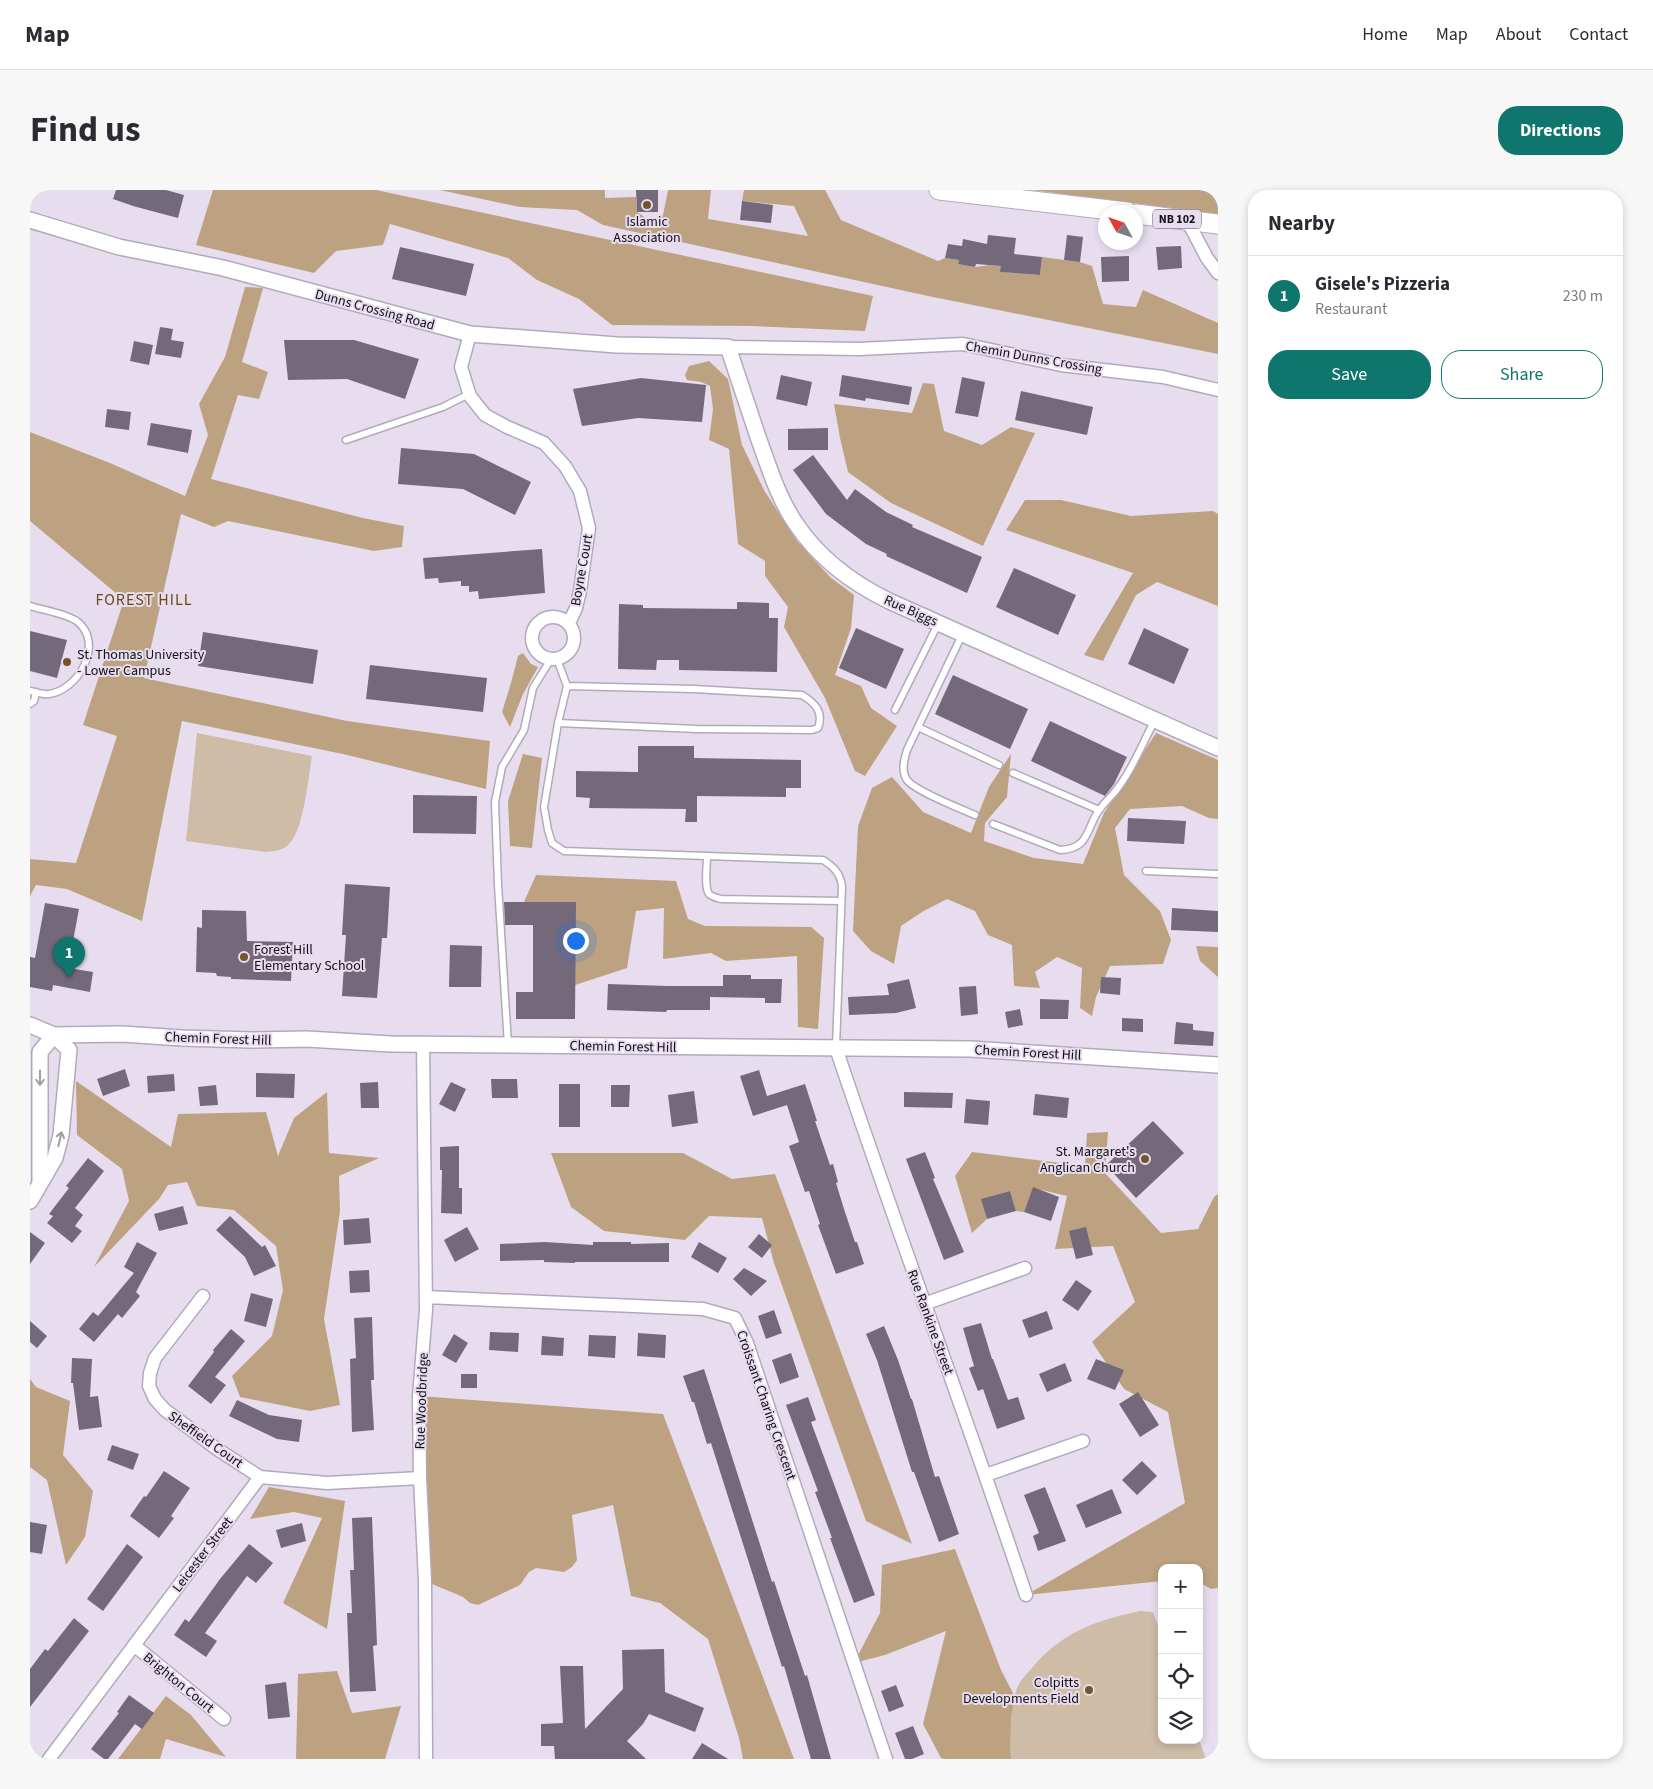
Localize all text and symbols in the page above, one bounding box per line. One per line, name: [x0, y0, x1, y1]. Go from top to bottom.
text: Map: [25, 17, 70, 52]
text: Home: [1362, 22, 1408, 47]
text: Map: [1436, 22, 1468, 47]
text: About: [1496, 22, 1541, 47]
text: Contact: [1569, 22, 1628, 47]
text: Find us: [30, 105, 140, 155]
button: Directions: [1498, 106, 1623, 155]
marker: Islamic Association: [641, 199, 653, 211]
north arrow: [1098, 205, 1143, 250]
text: Nearby: [1268, 208, 1335, 238]
road number: NB 102: [1153, 210, 1201, 228]
place label: Islamic Association: [613, 212, 681, 248]
text: Gisele's Pizzeria: [1315, 271, 1450, 298]
street label: Dunns Crossing Road: [313, 284, 437, 336]
text: 1: [1280, 285, 1288, 307]
text: 230 m: [1563, 285, 1603, 307]
text: Restaurant: [1315, 298, 1388, 320]
street label: Chemin Dunns Crossing: [964, 336, 1104, 380]
button: Save: [1268, 350, 1431, 399]
button: Share: [1441, 350, 1603, 399]
street label: Boyne Court: [566, 532, 598, 608]
district label: FOREST HILL: [95, 589, 193, 611]
street label: Rue Biggs: [880, 590, 941, 632]
place label: St. Thomas University - Lower Campus: [77, 645, 205, 681]
marker: St. Thomas University - Lower Campus: [61, 656, 73, 668]
your location: [563, 928, 589, 954]
pin: 1: [53, 937, 85, 978]
place label: Forest Hill Elementary School: [254, 940, 365, 976]
marker: Forest Hill Elementary School: [238, 951, 250, 963]
street label: Chemin Forest Hill: [164, 1027, 272, 1051]
street label: Chemin Forest Hill: [569, 1036, 677, 1058]
street label: Chemin Forest Hill: [974, 1040, 1082, 1066]
one-way arrow: [35, 1070, 45, 1086]
one-way arrow: [56, 1132, 65, 1148]
place label: St. Margaret's Anglican Church: [1040, 1142, 1135, 1178]
marker: St. Margaret's Anglican Church: [1139, 1153, 1151, 1165]
street label: Rue Rankine Street: [902, 1267, 958, 1378]
street label: Croissant Charing Crescent: [731, 1328, 801, 1483]
street label: Rue Woodbridge: [410, 1352, 434, 1450]
street label: Sheffield Court: [164, 1407, 247, 1473]
street label: Leicester Street: [168, 1512, 238, 1597]
map controls: [1158, 1564, 1203, 1744]
button: +: [1158, 1564, 1203, 1609]
button: −: [1158, 1609, 1203, 1654]
street label: Brighton Court: [138, 1648, 219, 1718]
button: locate: [1158, 1654, 1203, 1699]
place label: Colpitts Developments Field: [963, 1673, 1079, 1709]
marker: Colpitts Developments Field: [1083, 1684, 1095, 1696]
button: layers: [1158, 1699, 1203, 1744]

